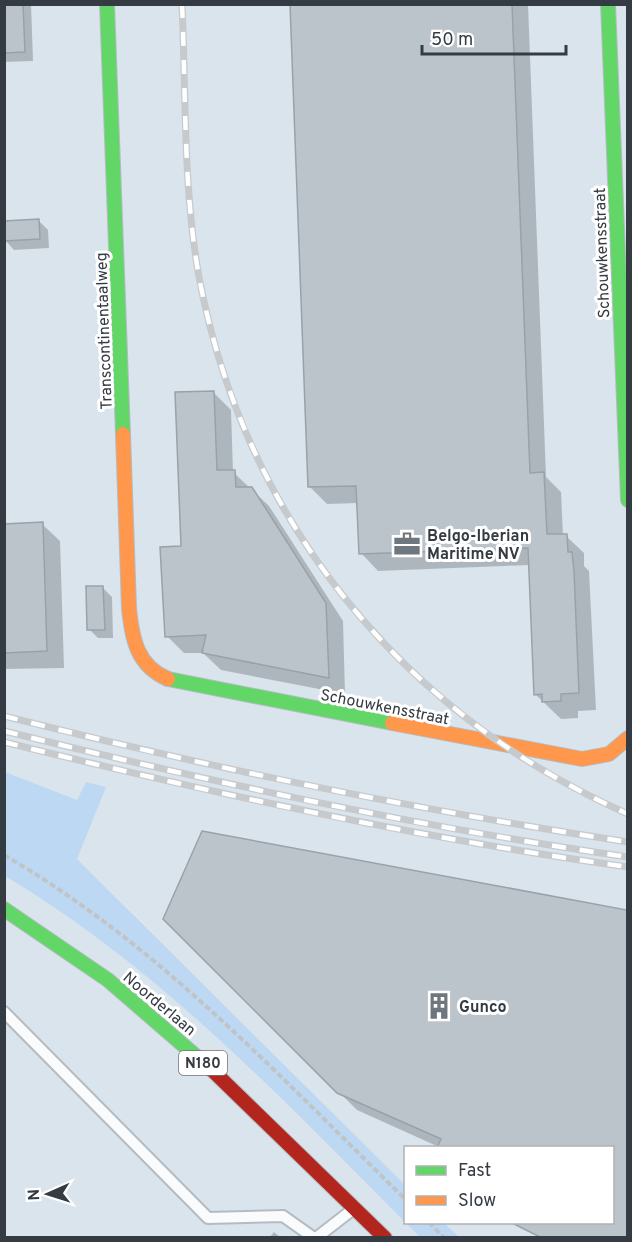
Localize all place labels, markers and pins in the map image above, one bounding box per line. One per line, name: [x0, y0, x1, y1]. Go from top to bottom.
place label: Belgo-Iberian Maritime NV: [427, 527, 529, 565]
office icon: Belgo-Iberian Maritime NV: [392, 529, 422, 559]
building icon: Gunco: [424, 991, 454, 1021]
place label: Gunco: [459, 998, 507, 1018]

